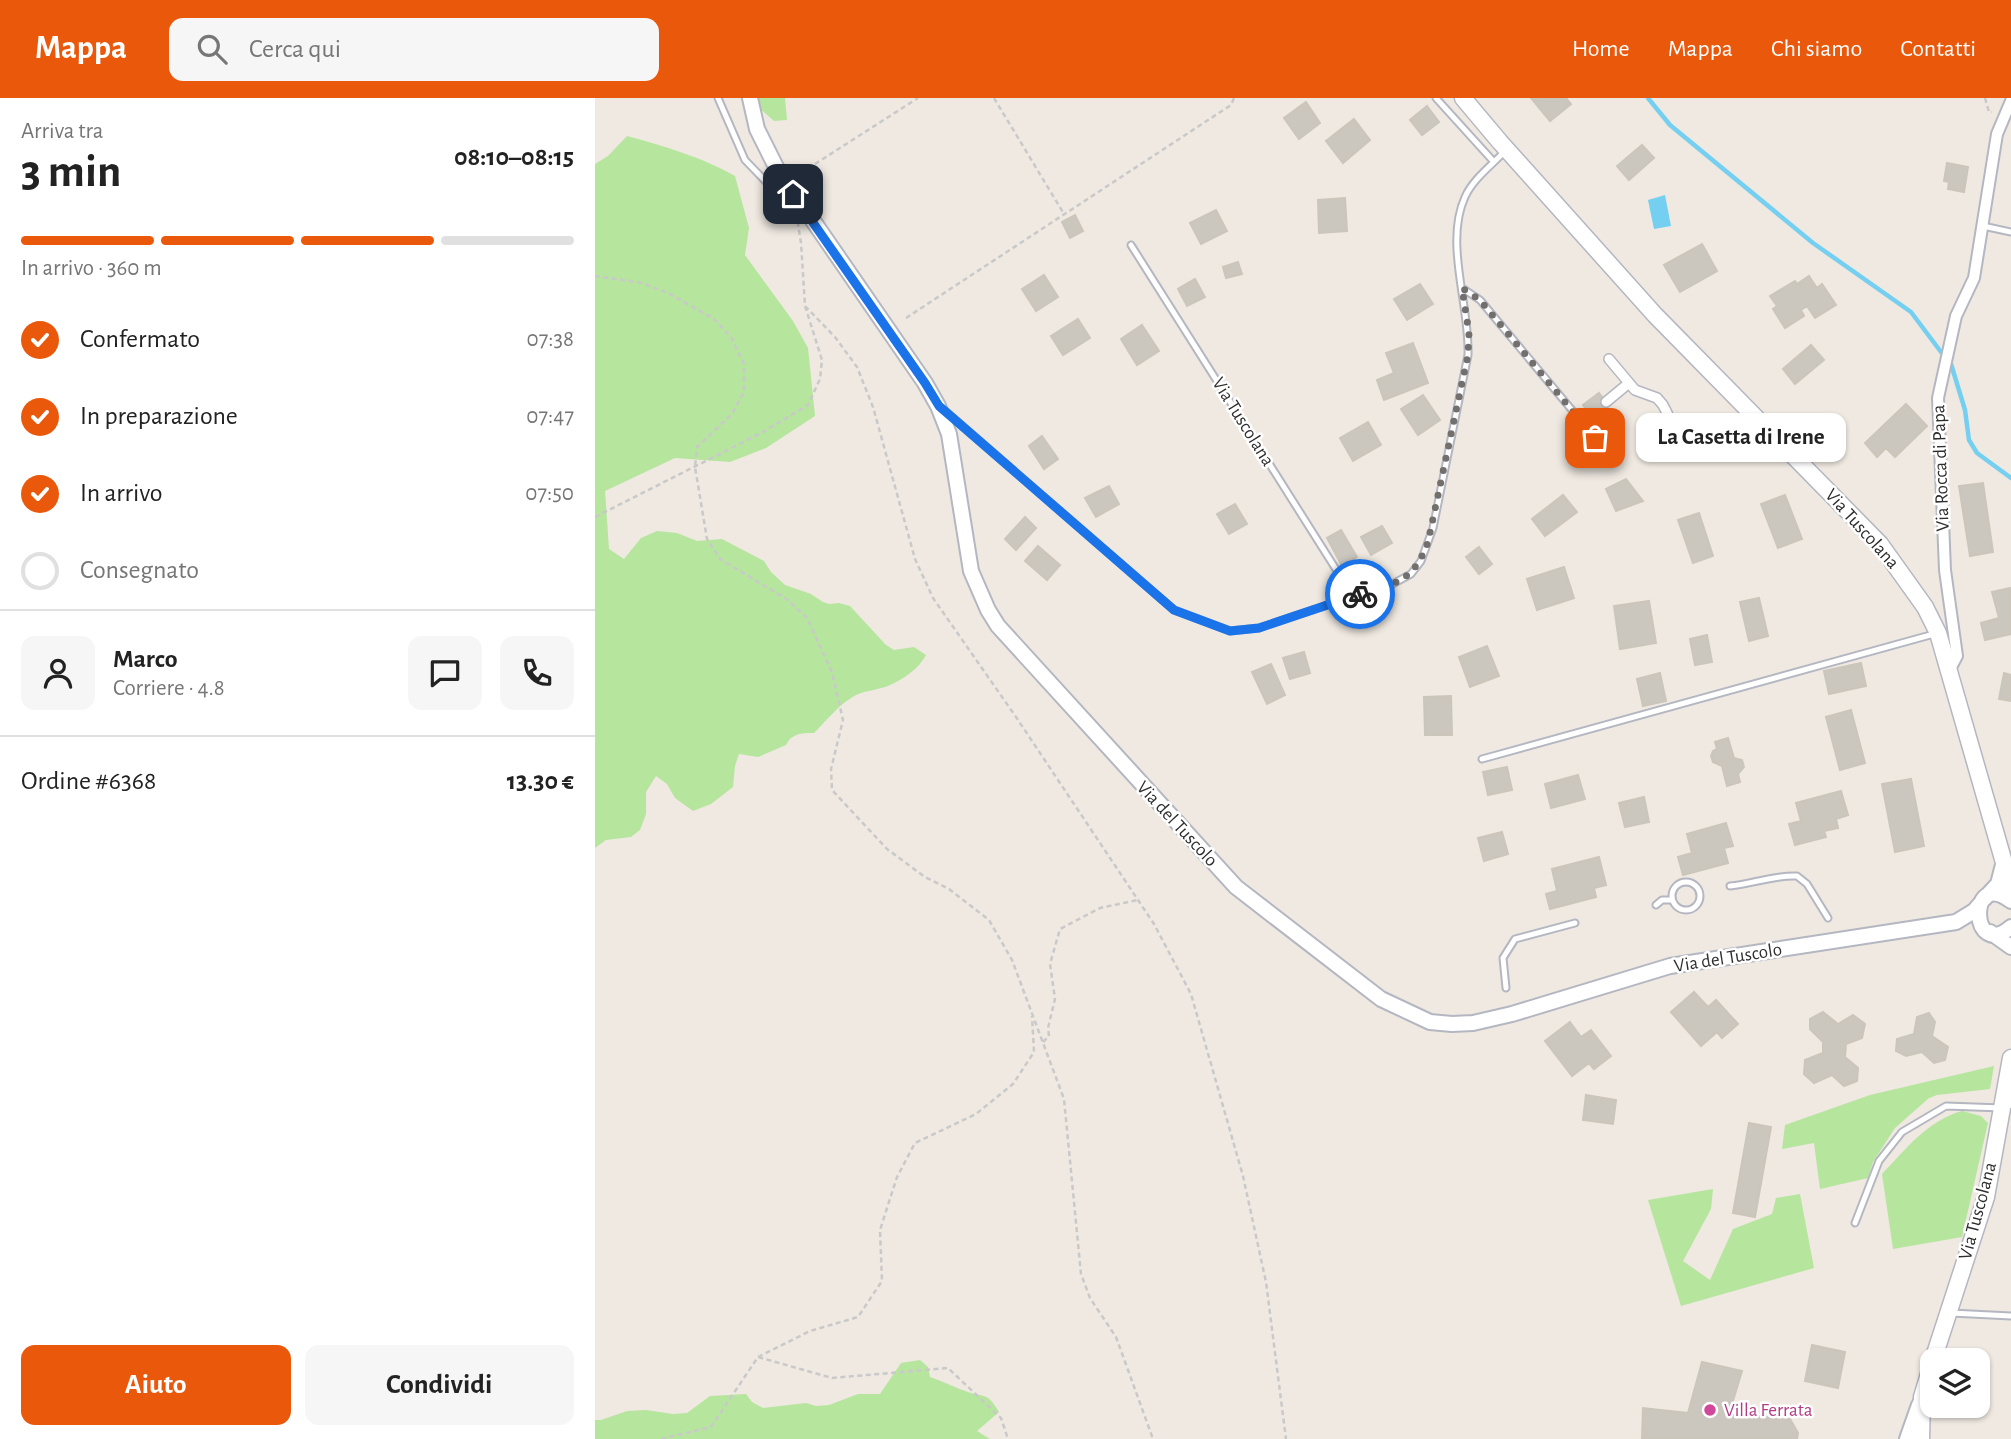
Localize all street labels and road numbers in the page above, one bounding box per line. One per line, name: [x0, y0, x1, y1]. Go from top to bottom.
street label: Via Tuscolana: [1208, 374, 1278, 470]
street label: Via Rocca di Papa: [1929, 404, 1953, 532]
street label: Via Tuscolana: [1821, 485, 1903, 573]
street label: Via del Tuscolo: [1133, 778, 1221, 870]
street label: Via del Tuscolo: [1673, 940, 1783, 976]
street label: Via Tuscolana: [1956, 1160, 2000, 1262]

